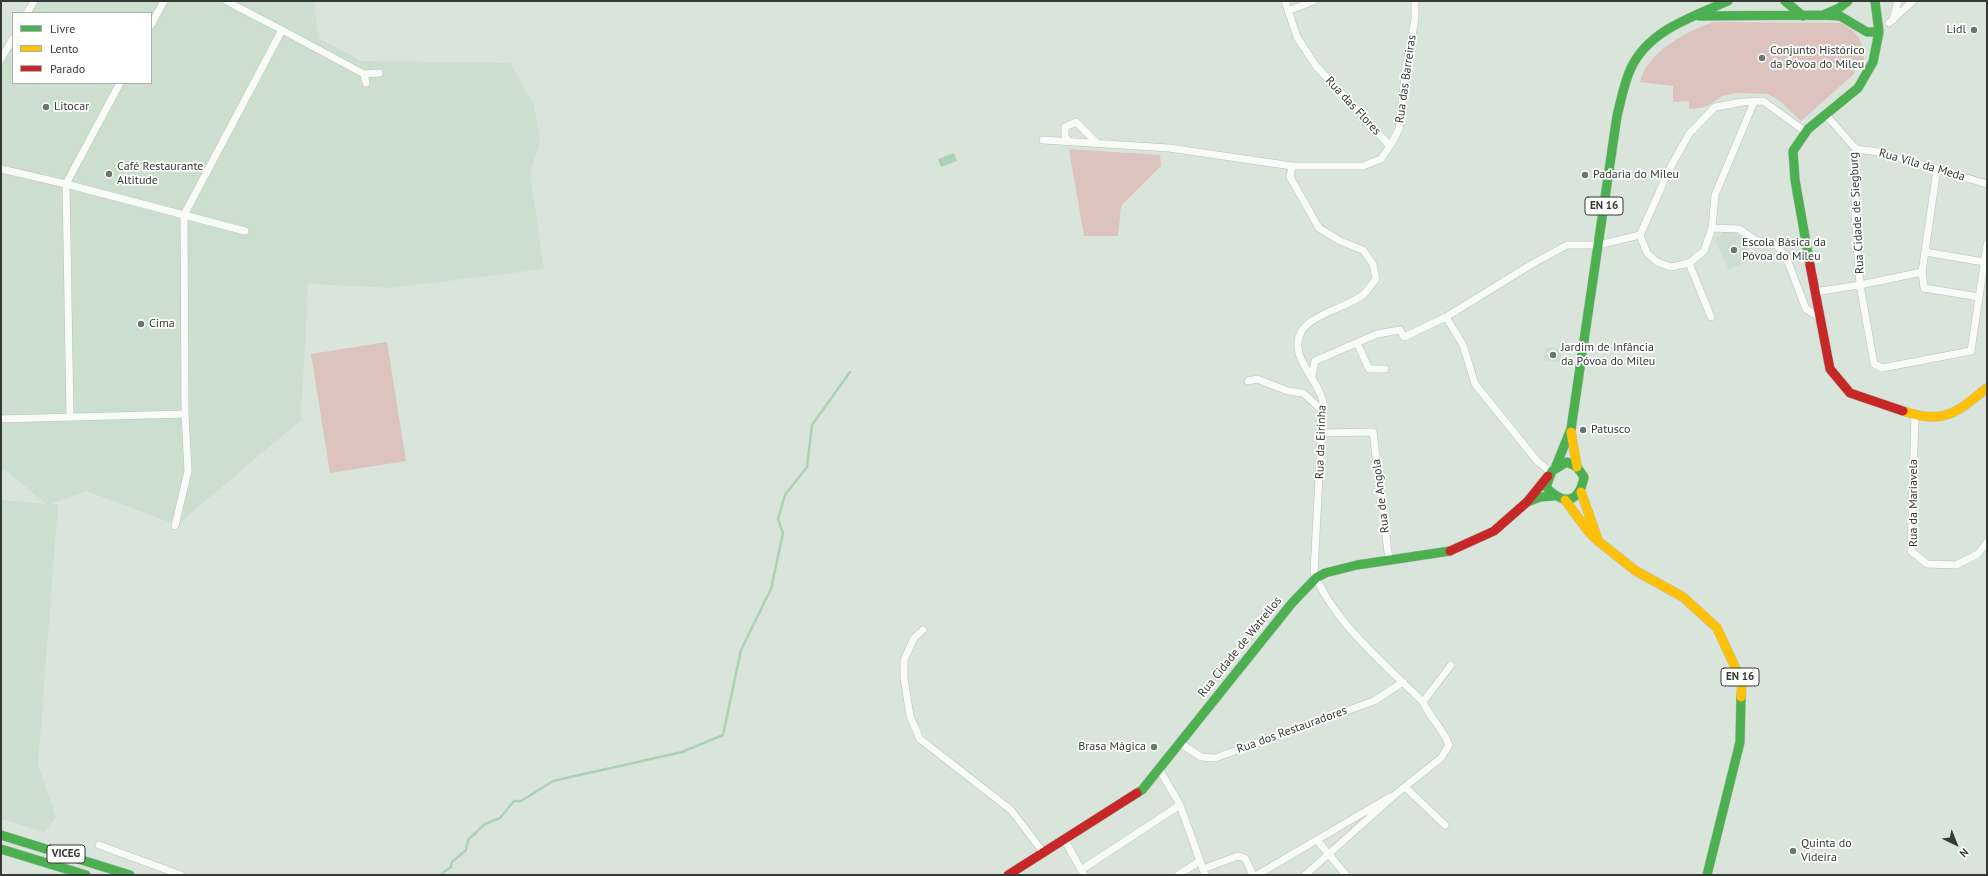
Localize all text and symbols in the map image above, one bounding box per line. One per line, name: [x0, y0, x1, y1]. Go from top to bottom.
legend: [12, 12, 152, 84]
text: Livre: [50, 21, 75, 36]
place label: Lidl: [1947, 23, 1966, 37]
marker: Lidl: [1969, 25, 1979, 35]
street label: Rua das Barreiras: [1393, 34, 1419, 124]
text: Lento: [50, 41, 79, 56]
place label: Conjunto Histórico da Póvoa do Mileu: [1770, 44, 1865, 72]
marker: Conjunto Histórico da Póvoa do Mileu: [1757, 53, 1767, 63]
text: Parado: [50, 61, 85, 76]
street label: Rua das Flores: [1322, 74, 1384, 138]
place label: Litocar: [54, 100, 89, 114]
marker: Litocar: [41, 102, 51, 112]
street label: Rua Vila da Meda: [1877, 146, 1967, 184]
street label: Rua Cidade de Siegburg: [1847, 152, 1867, 274]
place label: Café Restaurante Altitude: [117, 160, 203, 188]
place label: Padaria do Mileu: [1593, 168, 1679, 182]
marker: Café Restaurante Altitude: [104, 169, 114, 179]
marker: Padaria do Mileu: [1580, 170, 1590, 180]
road number: EN 16: [1585, 197, 1623, 215]
place label: Escola Básica da Póvoa do Mileu: [1742, 236, 1826, 264]
marker: Escola Básica da Póvoa do Mileu: [1729, 245, 1739, 255]
place label: Cima: [149, 317, 175, 331]
marker: Cima: [136, 319, 146, 329]
place label: Jardim de Infância da Póvoa do Mileu: [1561, 341, 1655, 369]
marker: Jardim de Infância da Póvoa do Mileu: [1548, 350, 1558, 360]
street label: Rua da Eirinha: [1313, 405, 1329, 479]
place label: Patusco: [1591, 423, 1630, 437]
marker: Patusco: [1578, 425, 1588, 435]
street label: Rua de Angola: [1369, 458, 1393, 534]
street label: Rua da Mariavela: [1907, 459, 1921, 547]
street label: Rua Cidade de Watrellos: [1195, 594, 1285, 700]
road number: EN 16: [1721, 668, 1759, 686]
street label: Rua dos Restauradores: [1235, 703, 1349, 757]
place label: Brasa Mágica: [1078, 740, 1146, 754]
marker: Brasa Mágica: [1149, 742, 1159, 752]
north arrow: [1936, 824, 1976, 864]
place label: Quinta do Videira: [1801, 837, 1852, 865]
road number: VICEG: [47, 845, 85, 863]
text: N: [1957, 845, 1972, 860]
marker: Quinta do Videira: [1788, 846, 1798, 856]

